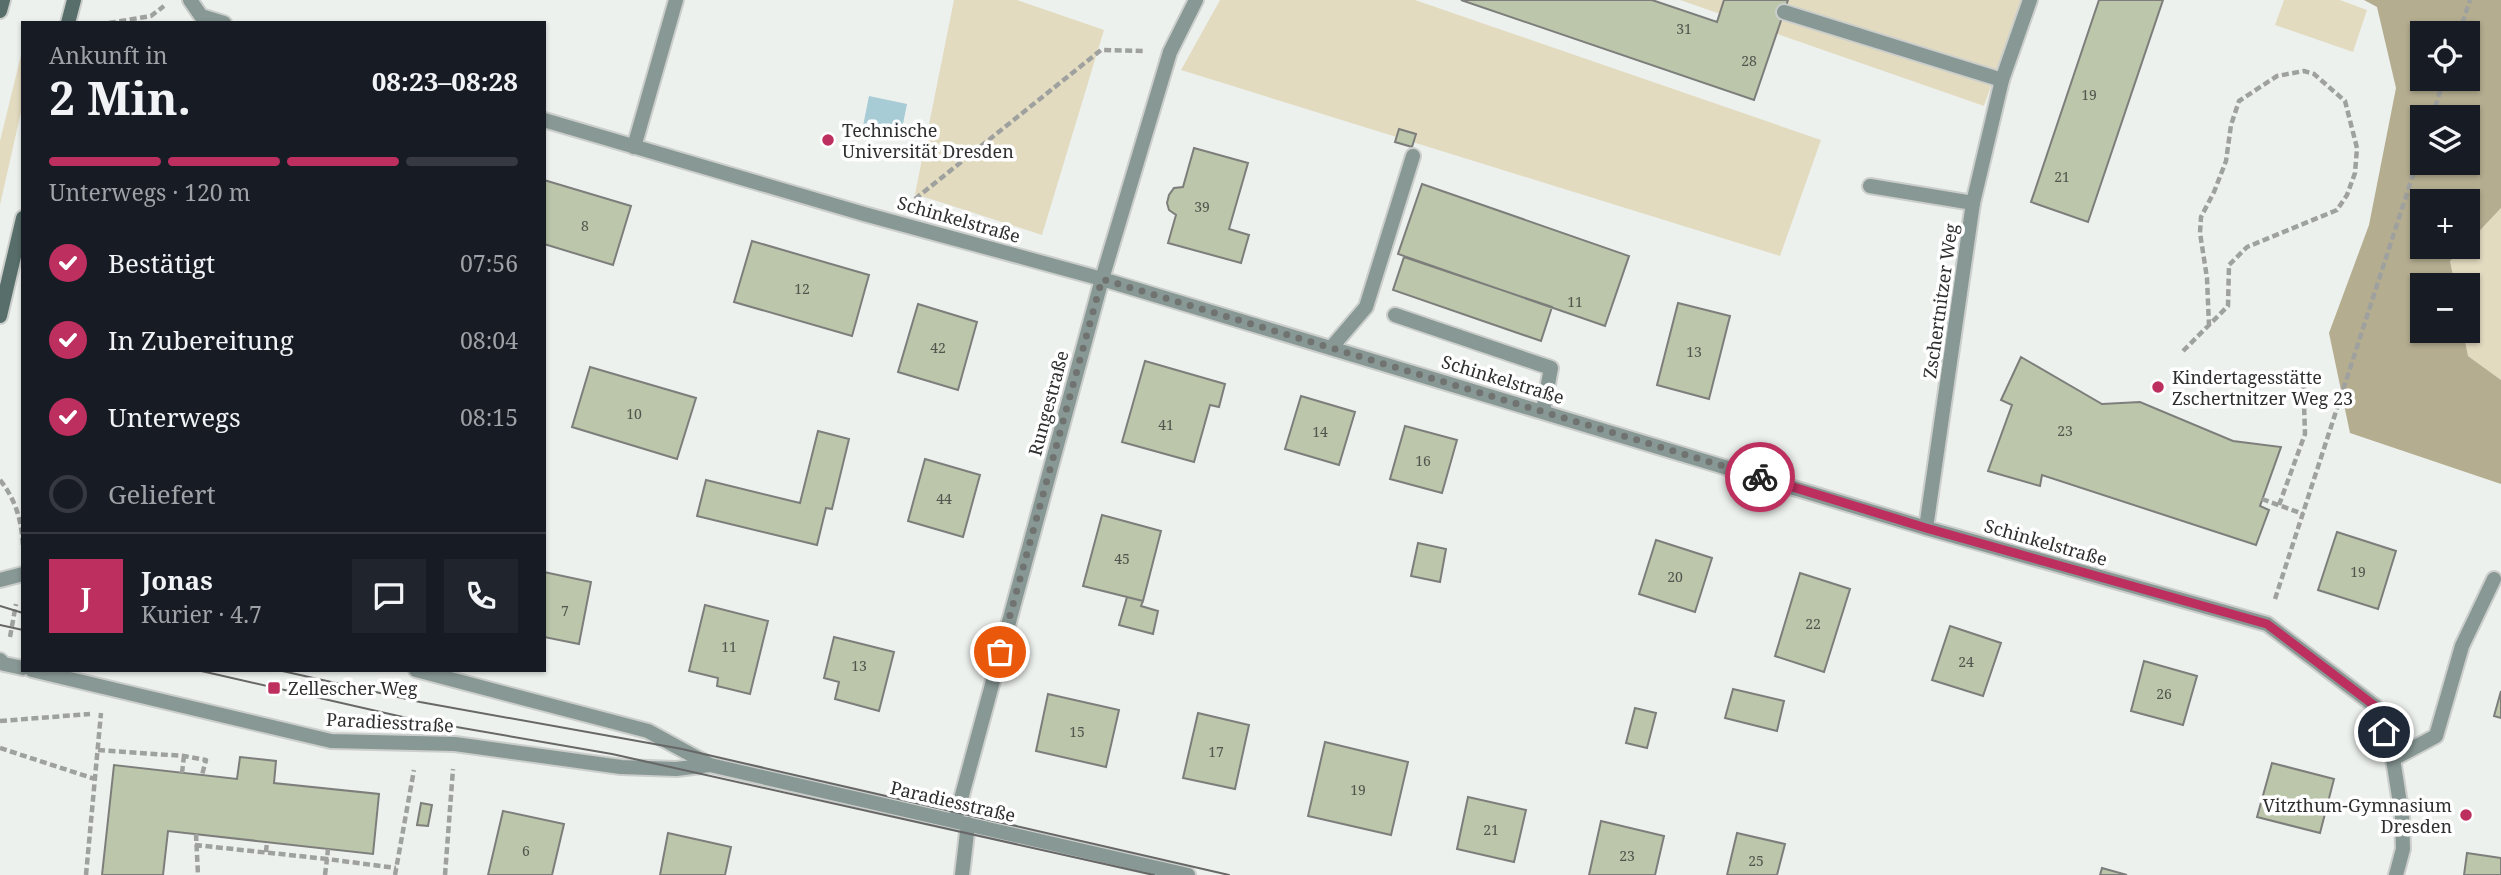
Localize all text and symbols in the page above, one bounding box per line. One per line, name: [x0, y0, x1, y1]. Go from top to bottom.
house number: 31: [1676, 19, 1692, 38]
map controls: [2410, 21, 2480, 343]
button: locate: [2410, 21, 2480, 91]
text: Ankunft in: [49, 39, 168, 71]
house number: 28: [1741, 51, 1757, 70]
text: 08:23–08:28: [372, 63, 518, 99]
text: 2 Min.: [49, 66, 191, 128]
house number: 19: [2081, 85, 2097, 104]
button: layers: [2410, 105, 2480, 175]
place label: Technische Universität Dresden: [842, 118, 1014, 163]
marker: Technische Universität Dresden: [820, 132, 836, 148]
house number: 21: [2054, 167, 2070, 186]
text: Unterwegs · 120 m: [49, 176, 250, 208]
button: +: [2410, 189, 2480, 259]
street label: Schinkelstraße: [895, 190, 1023, 248]
house number: 39: [1194, 197, 1210, 216]
house number: 8: [581, 216, 589, 235]
street label: Zschertnitzer Weg: [1917, 222, 1963, 380]
icon: check: [49, 244, 87, 282]
text: Bestätigt: [108, 245, 215, 281]
text: 07:56: [460, 247, 518, 279]
button: −: [2410, 273, 2480, 343]
house number: 12: [794, 279, 810, 298]
house number: 11: [1567, 292, 1583, 311]
icon: check: [49, 321, 87, 359]
text: In Zubereitung: [108, 322, 294, 358]
text: 08:04: [460, 324, 518, 356]
house number: 42: [930, 338, 946, 357]
house number: 13: [1686, 342, 1702, 361]
street label: Rungestraße: [1022, 348, 1074, 458]
street label: Schinkelstraße: [1439, 349, 1567, 409]
place label: Kindertagesstätte Zschertnitzer Weg 23: [2172, 365, 2353, 410]
marker: Kindertagesstätte Zschertnitzer Weg 23: [2150, 379, 2166, 395]
icon: check: [49, 398, 87, 436]
text: Unterwegs: [108, 399, 241, 435]
text: 08:15: [460, 401, 518, 433]
house number: 10: [626, 404, 642, 423]
house number: 41: [1158, 415, 1174, 434]
house number: 23: [2057, 421, 2073, 440]
house number: 14: [1312, 422, 1328, 441]
courier: [1725, 442, 1795, 512]
house number: 16: [1415, 451, 1431, 470]
icon: bike: [1741, 458, 1779, 496]
text: Geliefert: [108, 476, 216, 512]
house number: 44: [936, 489, 952, 508]
street label: Schinkelstraße: [1982, 513, 2110, 571]
house number: 45: [1114, 549, 1130, 568]
button: chat: [352, 559, 426, 633]
button: phone: [444, 559, 518, 633]
text: Jonas: [141, 562, 213, 598]
house number: 19: [2350, 562, 2366, 581]
house number: 20: [1667, 567, 1683, 586]
text: J: [81, 578, 91, 614]
text: Kurier · 4.7: [141, 598, 262, 630]
house number: 7: [561, 601, 569, 620]
house number: 22: [1805, 614, 1821, 633]
pin: [970, 622, 1030, 682]
icon: bag: [981, 633, 1019, 671]
house number: 11: [721, 637, 737, 656]
house number: 24: [1958, 652, 1974, 671]
house number: 13: [851, 656, 867, 675]
place label: Zellescher Weg: [288, 676, 418, 700]
marker: Zellescher Weg: [266, 680, 282, 696]
house number: 26: [2156, 684, 2172, 703]
pin: [2354, 702, 2414, 762]
street label: Paradiesstraße: [326, 707, 454, 737]
icon: home: [2365, 713, 2403, 751]
house number: 15: [1069, 722, 1085, 741]
house number: 17: [1208, 742, 1224, 761]
street label: Paradiesstraße: [888, 775, 1018, 827]
house number: 19: [1350, 780, 1366, 799]
place label: Vitzthum-Gymnasium Dresden: [2263, 793, 2452, 838]
marker: Vitzthum-Gymnasium Dresden: [2458, 807, 2474, 823]
house number: 21: [1483, 820, 1499, 839]
house number: 6: [522, 841, 530, 860]
house number: 23: [1619, 846, 1635, 865]
house number: 25: [1748, 851, 1764, 870]

